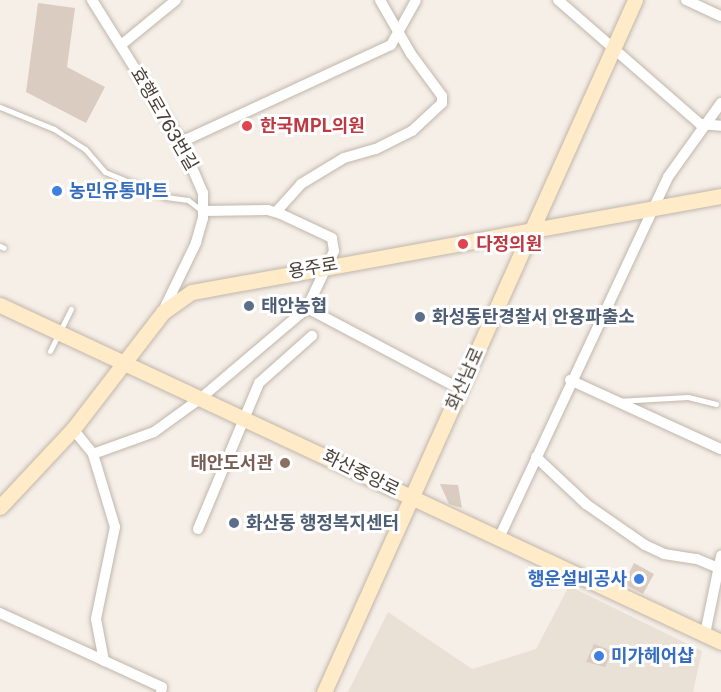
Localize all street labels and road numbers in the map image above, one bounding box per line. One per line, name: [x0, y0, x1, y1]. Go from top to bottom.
street label: 효행로763번길: [126, 64, 202, 174]
street label: 용주로: [287, 253, 339, 283]
street label: 화산남로: [442, 344, 488, 414]
street label: 화산중앙로: [319, 445, 403, 501]

